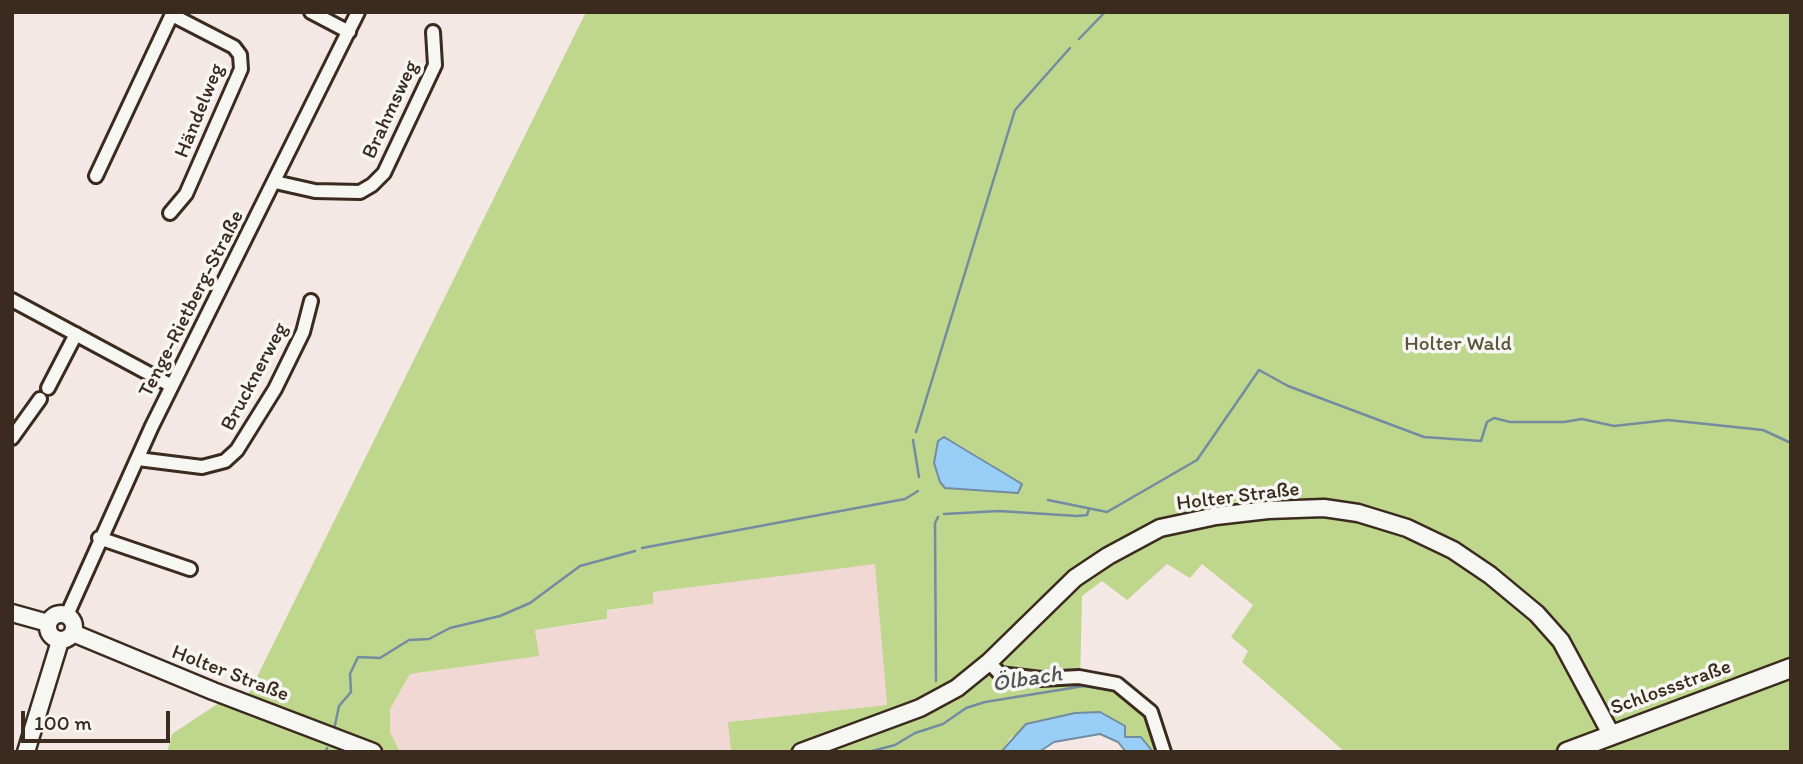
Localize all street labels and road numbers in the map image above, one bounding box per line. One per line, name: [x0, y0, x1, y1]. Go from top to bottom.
street label: Brahmsweg: [357, 57, 425, 163]
street label: Händelweg: [170, 60, 230, 162]
street label: Tenge-Rietberg-Straße: [134, 206, 250, 402]
street label: Brucknerweg: [216, 319, 294, 435]
street label: Holter Straße: [1175, 477, 1301, 517]
street label: Holter Straße: [168, 640, 292, 708]
street label: Schlossstraße: [1607, 655, 1735, 721]

